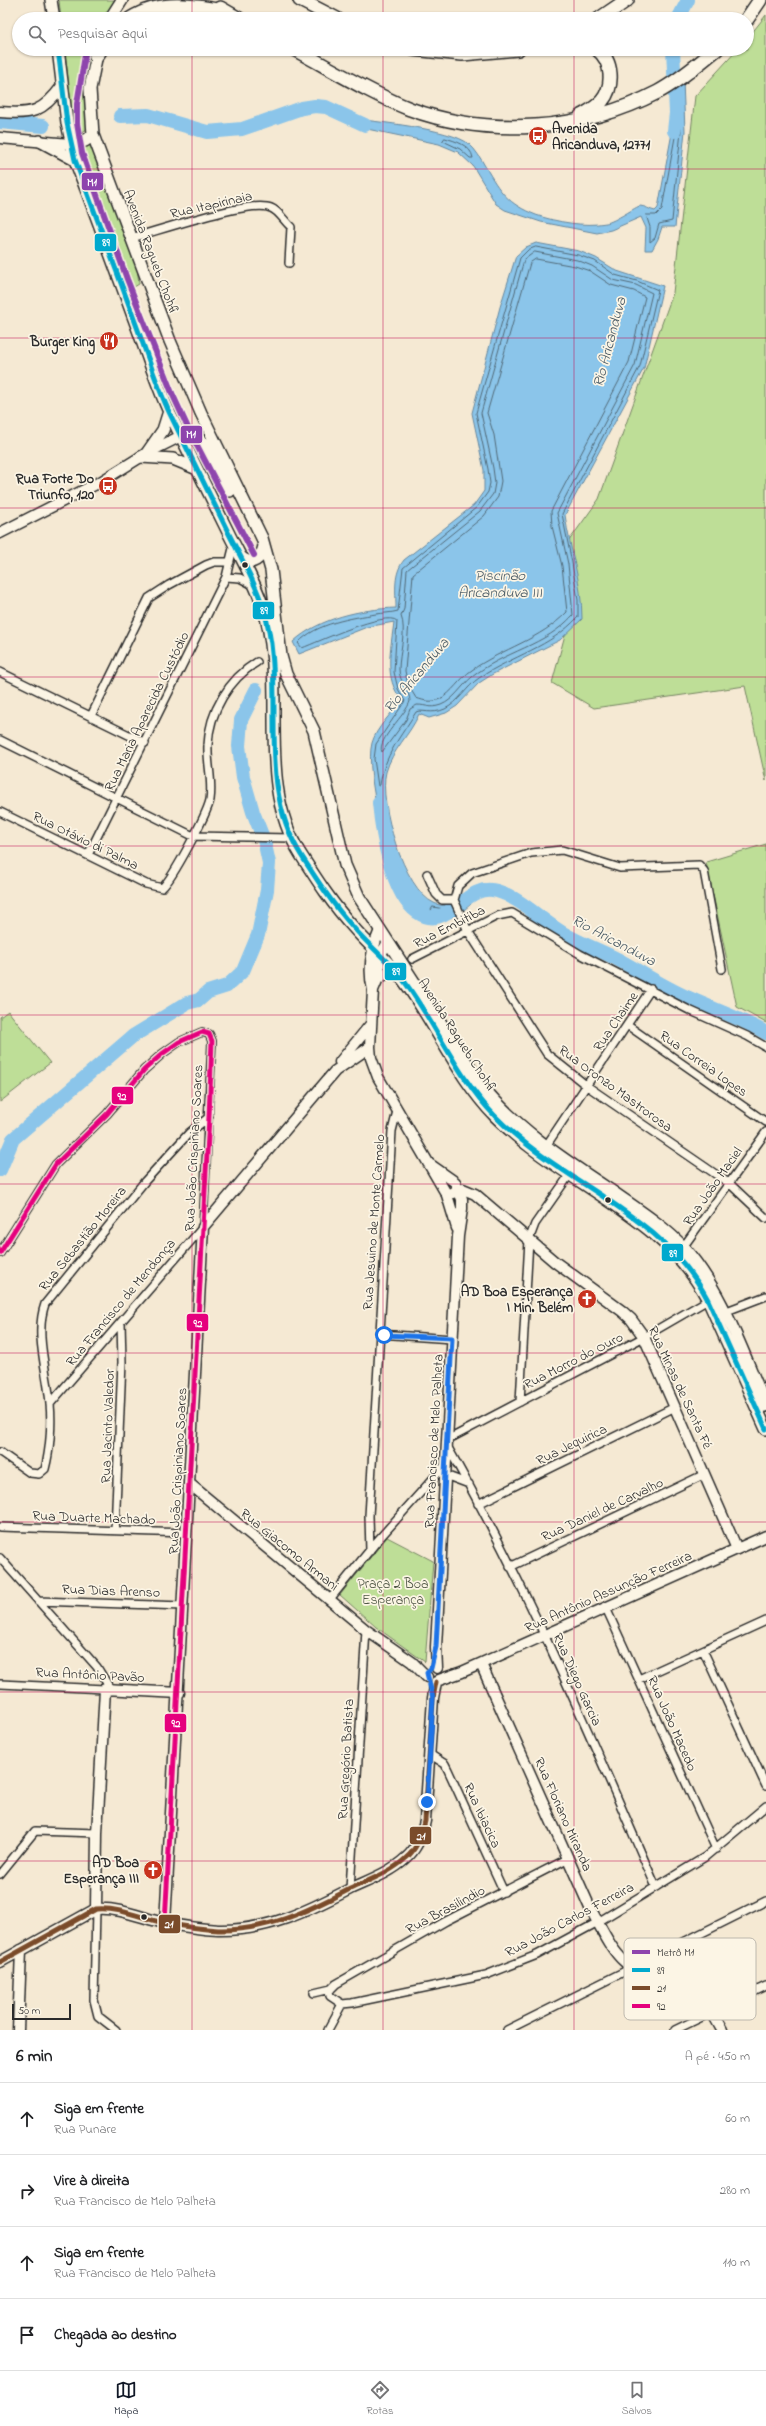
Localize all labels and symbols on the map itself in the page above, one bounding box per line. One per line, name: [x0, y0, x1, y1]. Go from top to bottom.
place label: Avenida Aricanduva, 12771: [552, 119, 651, 156]
bus stop icon: Avenida Aricanduva, 12771: [527, 125, 549, 147]
line badge: M1: [81, 172, 104, 191]
text: M1: [87, 175, 98, 191]
street label: Rua Itapirinaia: [168, 186, 255, 225]
street label: Avenida Ragueb Chohfi: [116, 187, 184, 319]
line badge: 89: [94, 233, 117, 252]
text: 89: [101, 235, 110, 251]
water label: Rio Aricanduva: [587, 294, 633, 390]
restaurant icon: Burger King: [98, 330, 120, 352]
place label: Burger King: [29, 332, 96, 355]
line badge: M1: [180, 425, 203, 444]
text: M1: [186, 427, 197, 443]
place label: Rua Forte Do Triunfo, 120: [15, 469, 94, 506]
bus stop icon: Rua Forte Do Triunfo, 120: [97, 475, 119, 497]
unlabelled marker: [240, 560, 250, 570]
water label: Piscinão Aricanduva III: [458, 565, 542, 604]
line badge: 89: [252, 601, 275, 620]
text: 89: [259, 603, 268, 619]
street label: Rua Maria Aparecida Custódio: [99, 628, 195, 795]
water label: Rio Aricanduva: [379, 633, 455, 718]
street label: Rua Otávio di Palma: [29, 806, 142, 876]
street label: Rua Embitiba: [410, 900, 489, 954]
water label: Rio Aricanduva: [568, 910, 660, 973]
line badge: 89: [384, 962, 407, 981]
text: 89: [391, 964, 400, 980]
street label: Avenida Ragueb Chohfi: [411, 974, 502, 1098]
street label: Rua Chaime: [588, 987, 644, 1056]
street label: Rua Correia Lopes: [655, 1026, 752, 1103]
street label: Rua Oronzo Mastrorosa: [554, 1040, 677, 1138]
street label: Rua João Crispiniano Soares: [180, 1064, 209, 1232]
line badge: 92: [111, 1086, 134, 1105]
text: 92: [117, 1089, 127, 1105]
street label: Rua Jesuino de Monte Carmelo: [358, 1133, 391, 1311]
street label: Rua João Maciel: [678, 1143, 748, 1231]
street label: Rua Sebastião Moreira: [34, 1182, 132, 1296]
unlabelled marker: [603, 1195, 613, 1205]
street label: Rua Francisco de Mendonça: [61, 1234, 181, 1372]
line badge: 89: [661, 1243, 684, 1262]
text: 89: [668, 1246, 677, 1262]
place label: AD Boa Esperança I Min. Belém: [461, 1282, 573, 1319]
church icon: AD Boa Esperança I Min. Belém: [576, 1288, 598, 1310]
line badge: 92: [186, 1313, 209, 1332]
text: 92: [193, 1316, 203, 1332]
street label: Rua Minas de Santa Fé: [642, 1323, 718, 1453]
route start: [375, 1326, 393, 1344]
street label: Rua Morro do Ouro: [520, 1327, 627, 1396]
street label: Rua Francisco de Melo Palheta: [419, 1353, 450, 1529]
street label: Rua Jacinto Valedor: [96, 1368, 121, 1484]
street label: Rua João Crispiniano Soares: [164, 1387, 193, 1555]
street label: Rua Jequirica: [533, 1419, 611, 1472]
street label: Rua Daniel de Carvalho: [538, 1473, 667, 1548]
street label: Rua Giacomo Armani: [235, 1504, 343, 1597]
street label: Rua Duarte Machado: [32, 1506, 156, 1531]
street label: Rua Antônio Assunção Ferreira: [522, 1546, 696, 1639]
park label: Praça 2 Boa Esperança: [357, 1574, 429, 1611]
street label: Rua Dias Arenso: [61, 1579, 160, 1604]
street label: Rua Diego Garcia: [546, 1630, 607, 1730]
street label: Rua Antônio Pavão: [35, 1662, 145, 1689]
street label: Rua João Macedo: [641, 1673, 702, 1775]
street label: Rua Gregório Batista: [333, 1698, 361, 1820]
line badge: 92: [164, 1713, 187, 1733]
text: 92: [171, 1716, 181, 1732]
street label: Rua Floriano Miranda: [528, 1754, 597, 1875]
street label: Rua Ibiacica: [457, 1779, 506, 1852]
route end: [418, 1793, 436, 1811]
line badge: 21: [409, 1826, 432, 1845]
text: 21: [416, 1829, 426, 1845]
place label: AD Boa Esperança III: [64, 1853, 139, 1890]
church icon: AD Boa Esperança III: [142, 1859, 164, 1881]
street label: Rua João Carlos Ferreira: [502, 1877, 638, 1963]
street label: Rua Brasilindio: [402, 1881, 489, 1940]
unlabelled marker: [139, 1912, 149, 1922]
line badge: 21: [158, 1914, 181, 1934]
text: 21: [164, 1917, 174, 1933]
legend: [624, 1938, 756, 2020]
text: Metrô M1: [657, 1945, 695, 1961]
text: 89: [657, 1963, 665, 1979]
text: 21: [657, 1981, 666, 1997]
text: 92: [657, 1999, 666, 2015]
scale bar: [12, 2002, 71, 2021]

